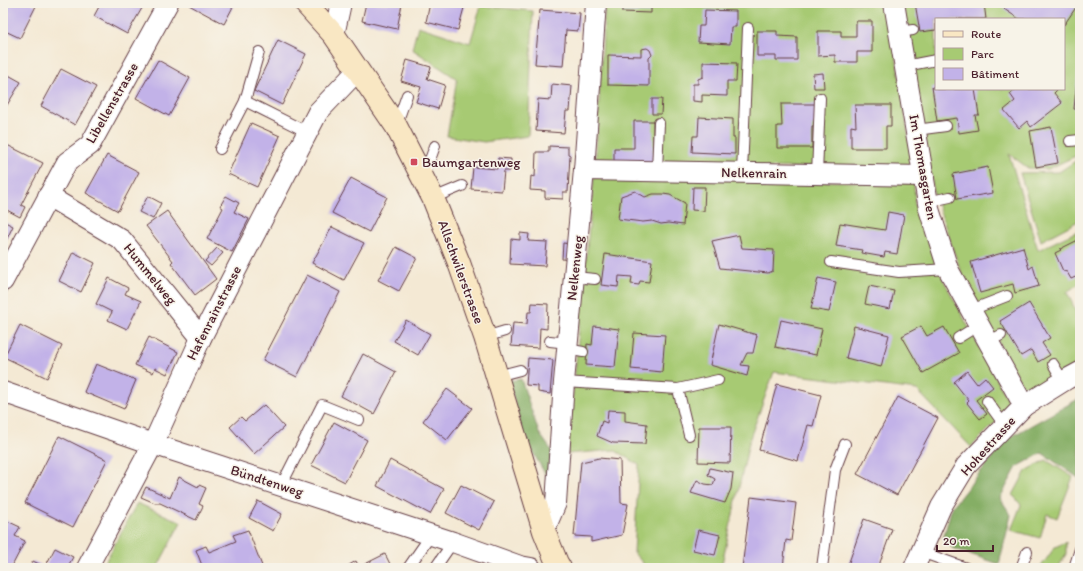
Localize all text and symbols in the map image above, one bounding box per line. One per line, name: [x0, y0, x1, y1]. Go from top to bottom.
legend: [935, 18, 1065, 90]
text: Route: [971, 27, 1001, 41]
text: Parc: [971, 47, 994, 61]
street label: Libellenstrasse: [82, 59, 142, 147]
text: Bâtiment: [971, 67, 1020, 81]
street label: Im Thomasgarten: [905, 113, 941, 221]
place label: Baumgartenweg: [422, 154, 521, 171]
marker: Baumgartenweg: [409, 157, 419, 167]
street label: Nelkenrain: [721, 164, 788, 182]
street label: Allschwilerstrasse: [434, 218, 488, 327]
street label: Nelkenweg: [563, 234, 587, 301]
street label: Hummelweg: [120, 240, 181, 309]
street label: Hafenrainstrasse: [183, 263, 245, 363]
street label: Hohestrasse: [957, 412, 1019, 479]
street label: Bündtenweg: [229, 461, 306, 501]
scale bar: [937, 527, 993, 553]
text: 20 m: [943, 534, 970, 548]

